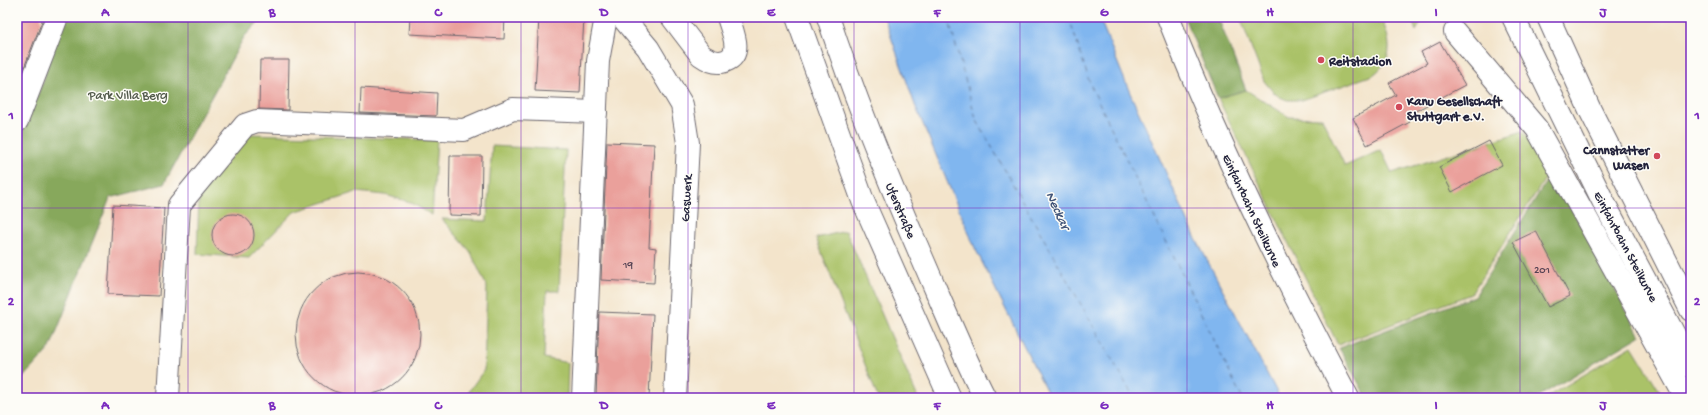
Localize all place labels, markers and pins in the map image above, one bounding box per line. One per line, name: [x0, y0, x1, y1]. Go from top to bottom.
marker: Reitstadion: [1316, 55, 1326, 65]
place label: Reitstadion: [1328, 55, 1392, 70]
place label: Kanu Gesellschaft Stuttgart e.V.: [1406, 94, 1503, 125]
marker: Kanu Gesellschaft Stuttgart e.V.: [1394, 102, 1404, 112]
place label: Cannstatter Wasen: [1582, 144, 1650, 174]
marker: Cannstatter Wasen: [1652, 151, 1662, 161]

